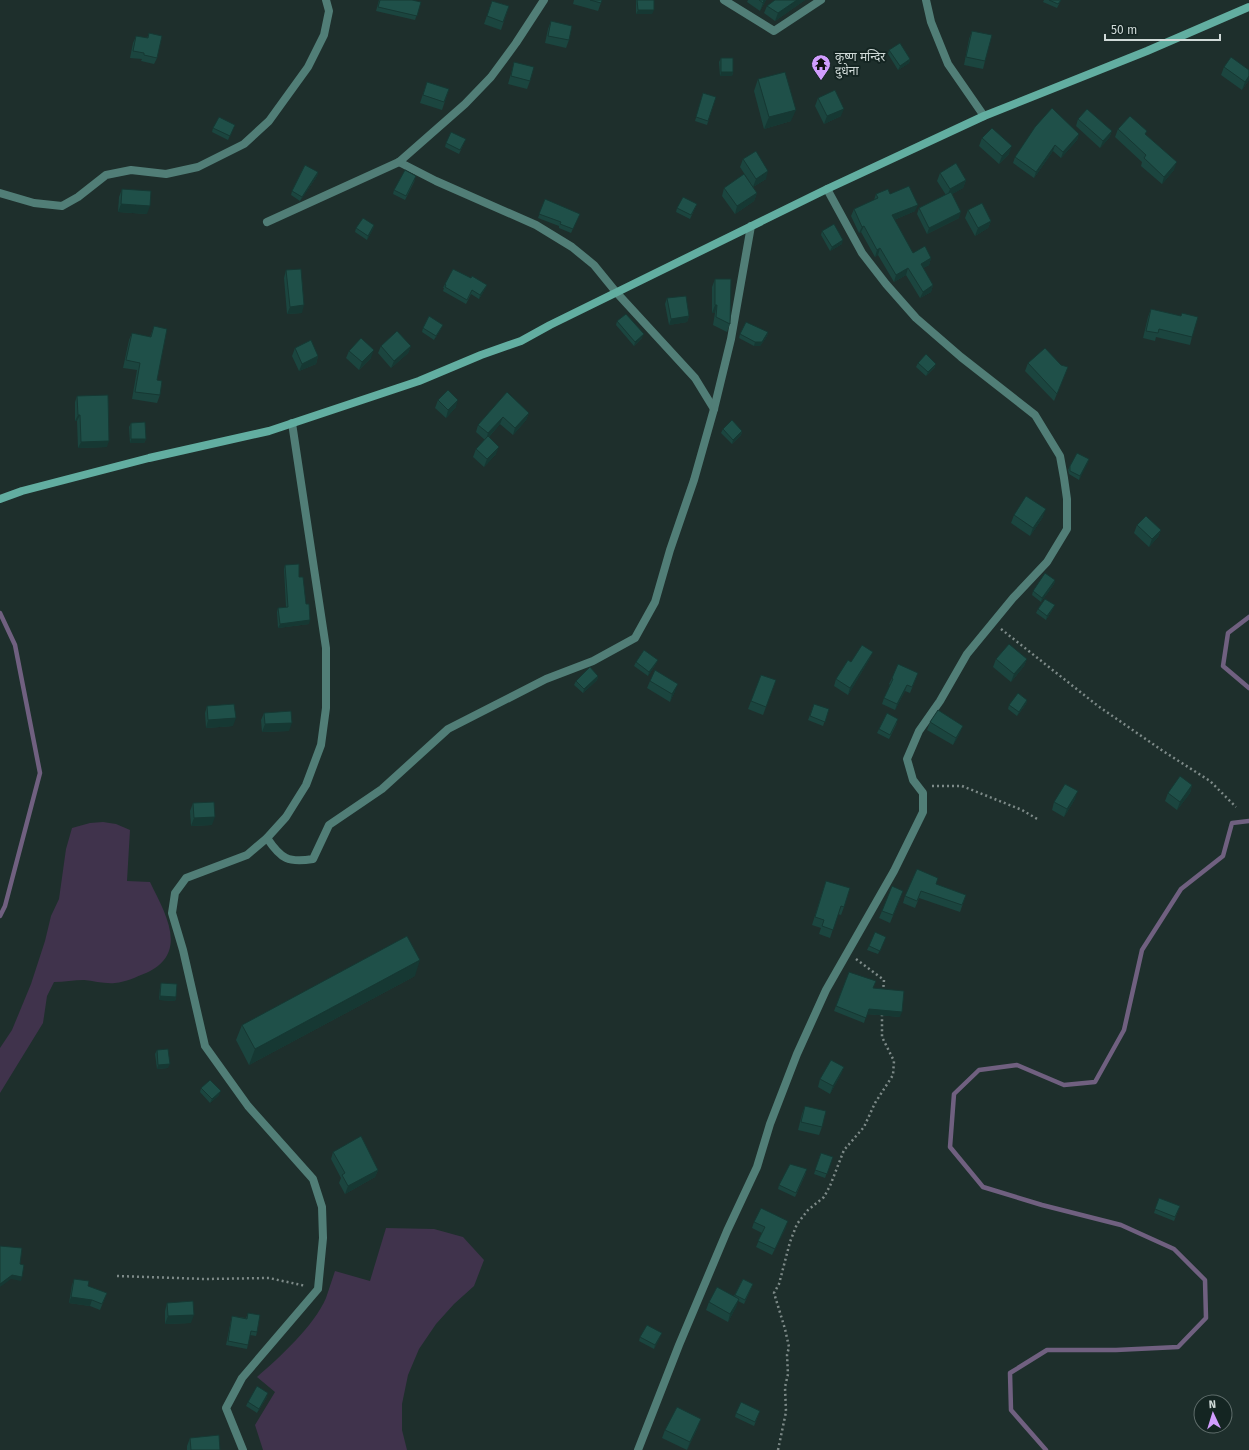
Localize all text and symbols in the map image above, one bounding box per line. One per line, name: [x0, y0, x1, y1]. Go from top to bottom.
scale bar: [1105, 16, 1220, 42]
text: 50 m: [1111, 23, 1137, 37]
place label: कृष्ण मन्दिर दुधेना: [835, 49, 886, 79]
temple icon: कृष्ण मन्दिर दुधेना: [810, 53, 832, 81]
north arrow: [1193, 1394, 1233, 1434]
text: N: [1208, 1398, 1216, 1411]

